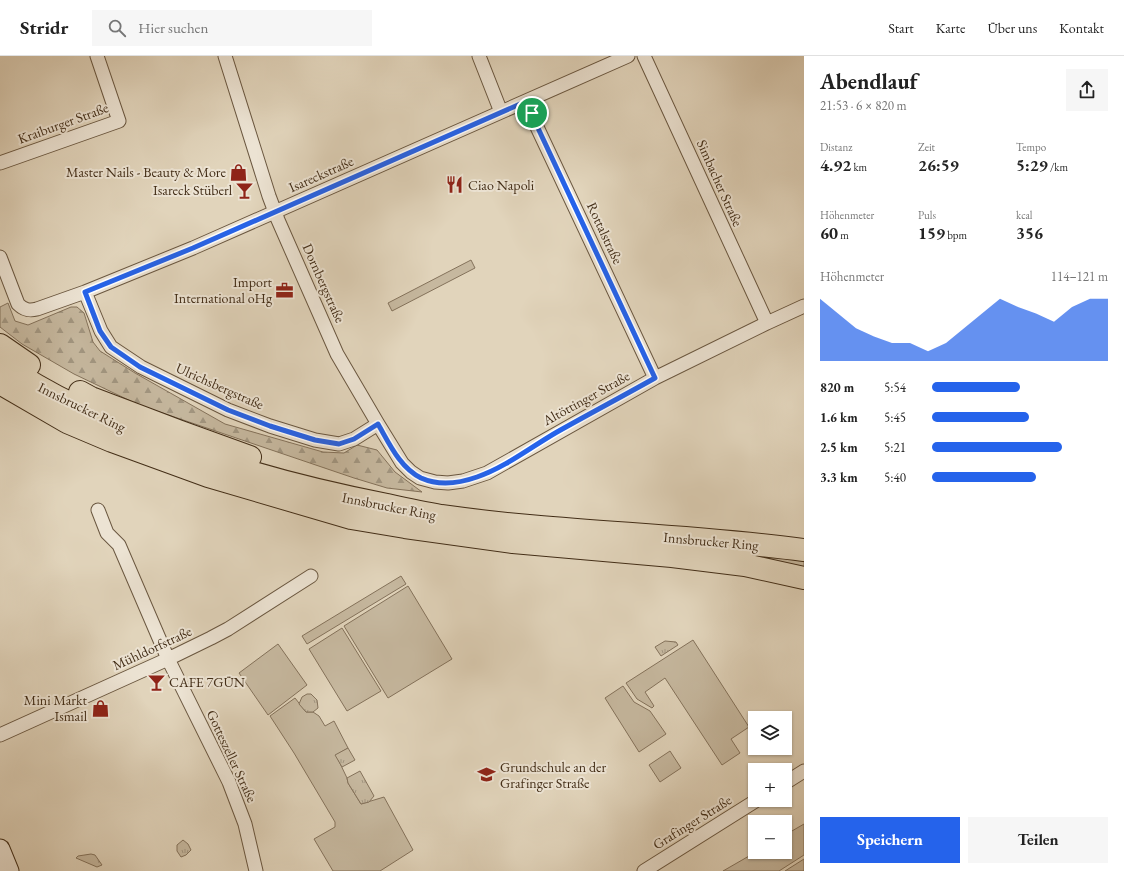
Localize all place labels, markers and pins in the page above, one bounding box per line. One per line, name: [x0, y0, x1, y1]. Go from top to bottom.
pin: [515, 96, 549, 130]
shop icon: Master Nails - Beauty & More: [229, 162, 249, 182]
place label: Master Nails - Beauty & More: [66, 163, 227, 181]
restaurant icon: Ciao Napoli: [445, 175, 465, 195]
place label: Ciao Napoli: [468, 176, 535, 194]
bar icon: Isareck Stüberl: [235, 180, 255, 200]
place label: Isareck Stüberl: [153, 181, 233, 199]
place label: Import International oHg: [174, 273, 273, 307]
office icon: Import International oHg: [275, 280, 295, 300]
bar icon: CAFE 7GÜN: [146, 672, 166, 692]
place label: CAFE 7GÜN: [169, 673, 245, 691]
place label: Mini Markt Ismail: [24, 691, 88, 725]
shop icon: Mini Markt Ismail: [90, 698, 110, 718]
place label: Grundschule an der Grafinger Straße: [500, 758, 606, 792]
school or university icon: Grundschule an der Grafinger Straße: [477, 765, 497, 785]

